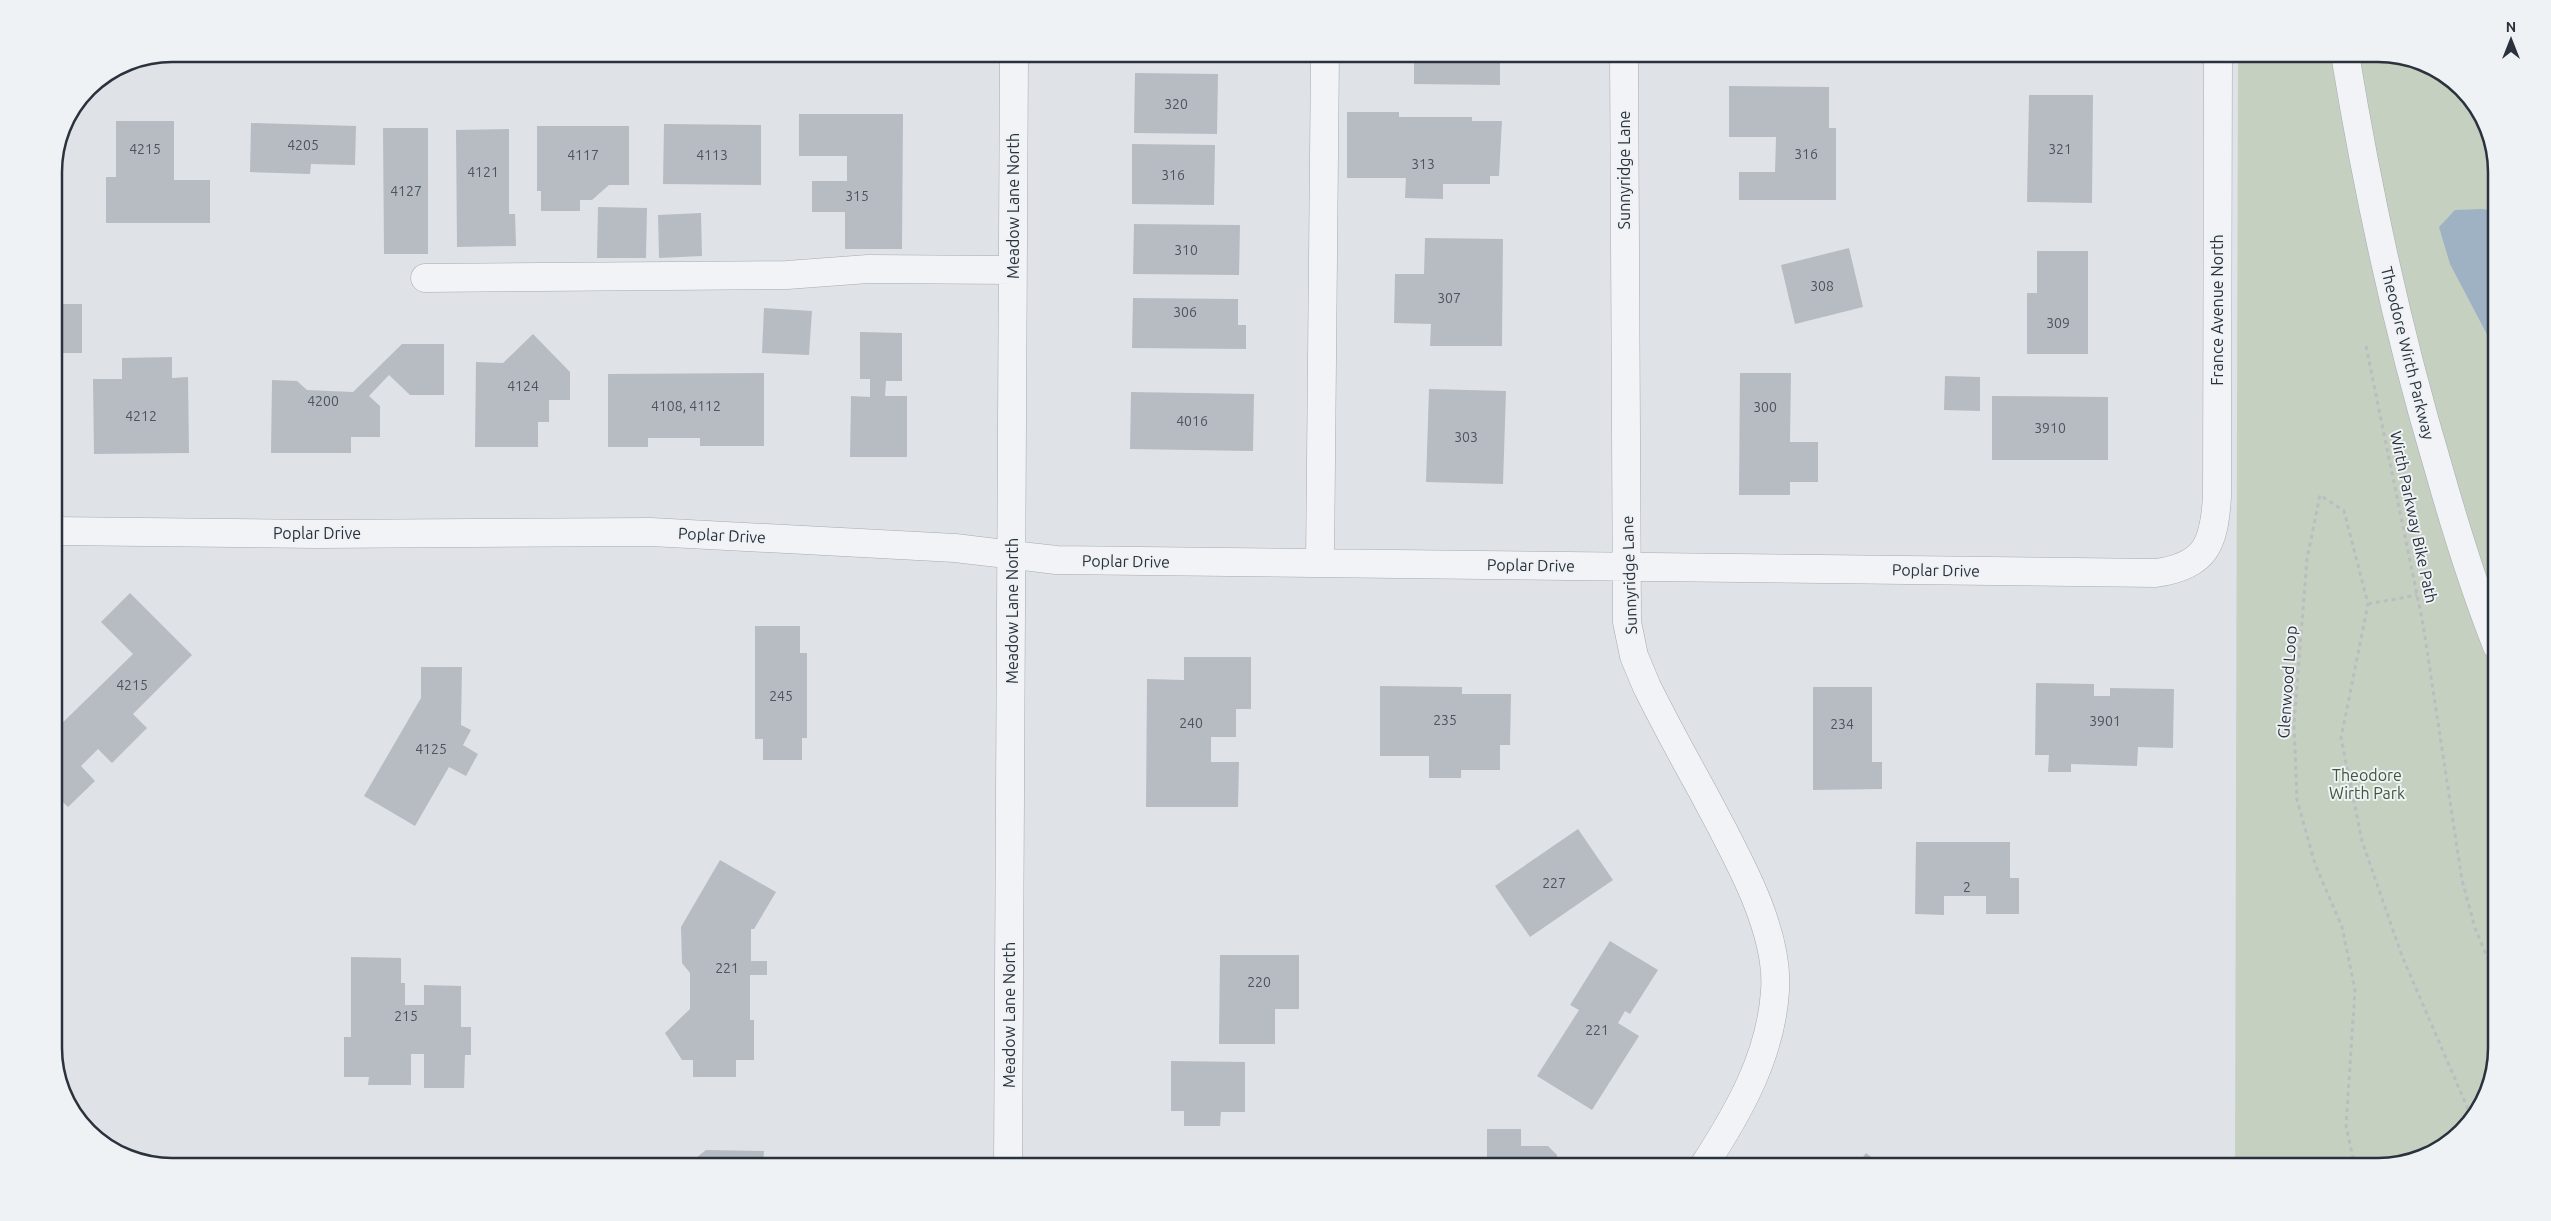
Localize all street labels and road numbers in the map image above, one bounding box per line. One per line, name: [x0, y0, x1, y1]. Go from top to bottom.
street label: Sunnyridge Lane: [1615, 111, 1633, 229]
street label: Meadow Lane North: [1004, 133, 1022, 279]
street label: France Avenue North: [2208, 234, 2226, 386]
street label: Theodore Wirth Parkway: [2378, 265, 2438, 442]
street label: Wirth Parkway Bike Path: [2387, 429, 2441, 605]
street label: Sunnyridge Lane: [1618, 515, 1640, 635]
street label: Poplar Drive: [273, 524, 361, 542]
street label: Poplar Drive: [678, 524, 766, 546]
street label: Meadow Lane North: [1003, 538, 1021, 684]
street label: Poplar Drive: [1082, 551, 1170, 571]
street label: Poplar Drive: [1487, 555, 1575, 575]
street label: Poplar Drive: [1892, 560, 1980, 580]
street label: Glenwood Loop: [2274, 625, 2300, 739]
street label: Meadow Lane North: [1000, 942, 1018, 1088]

